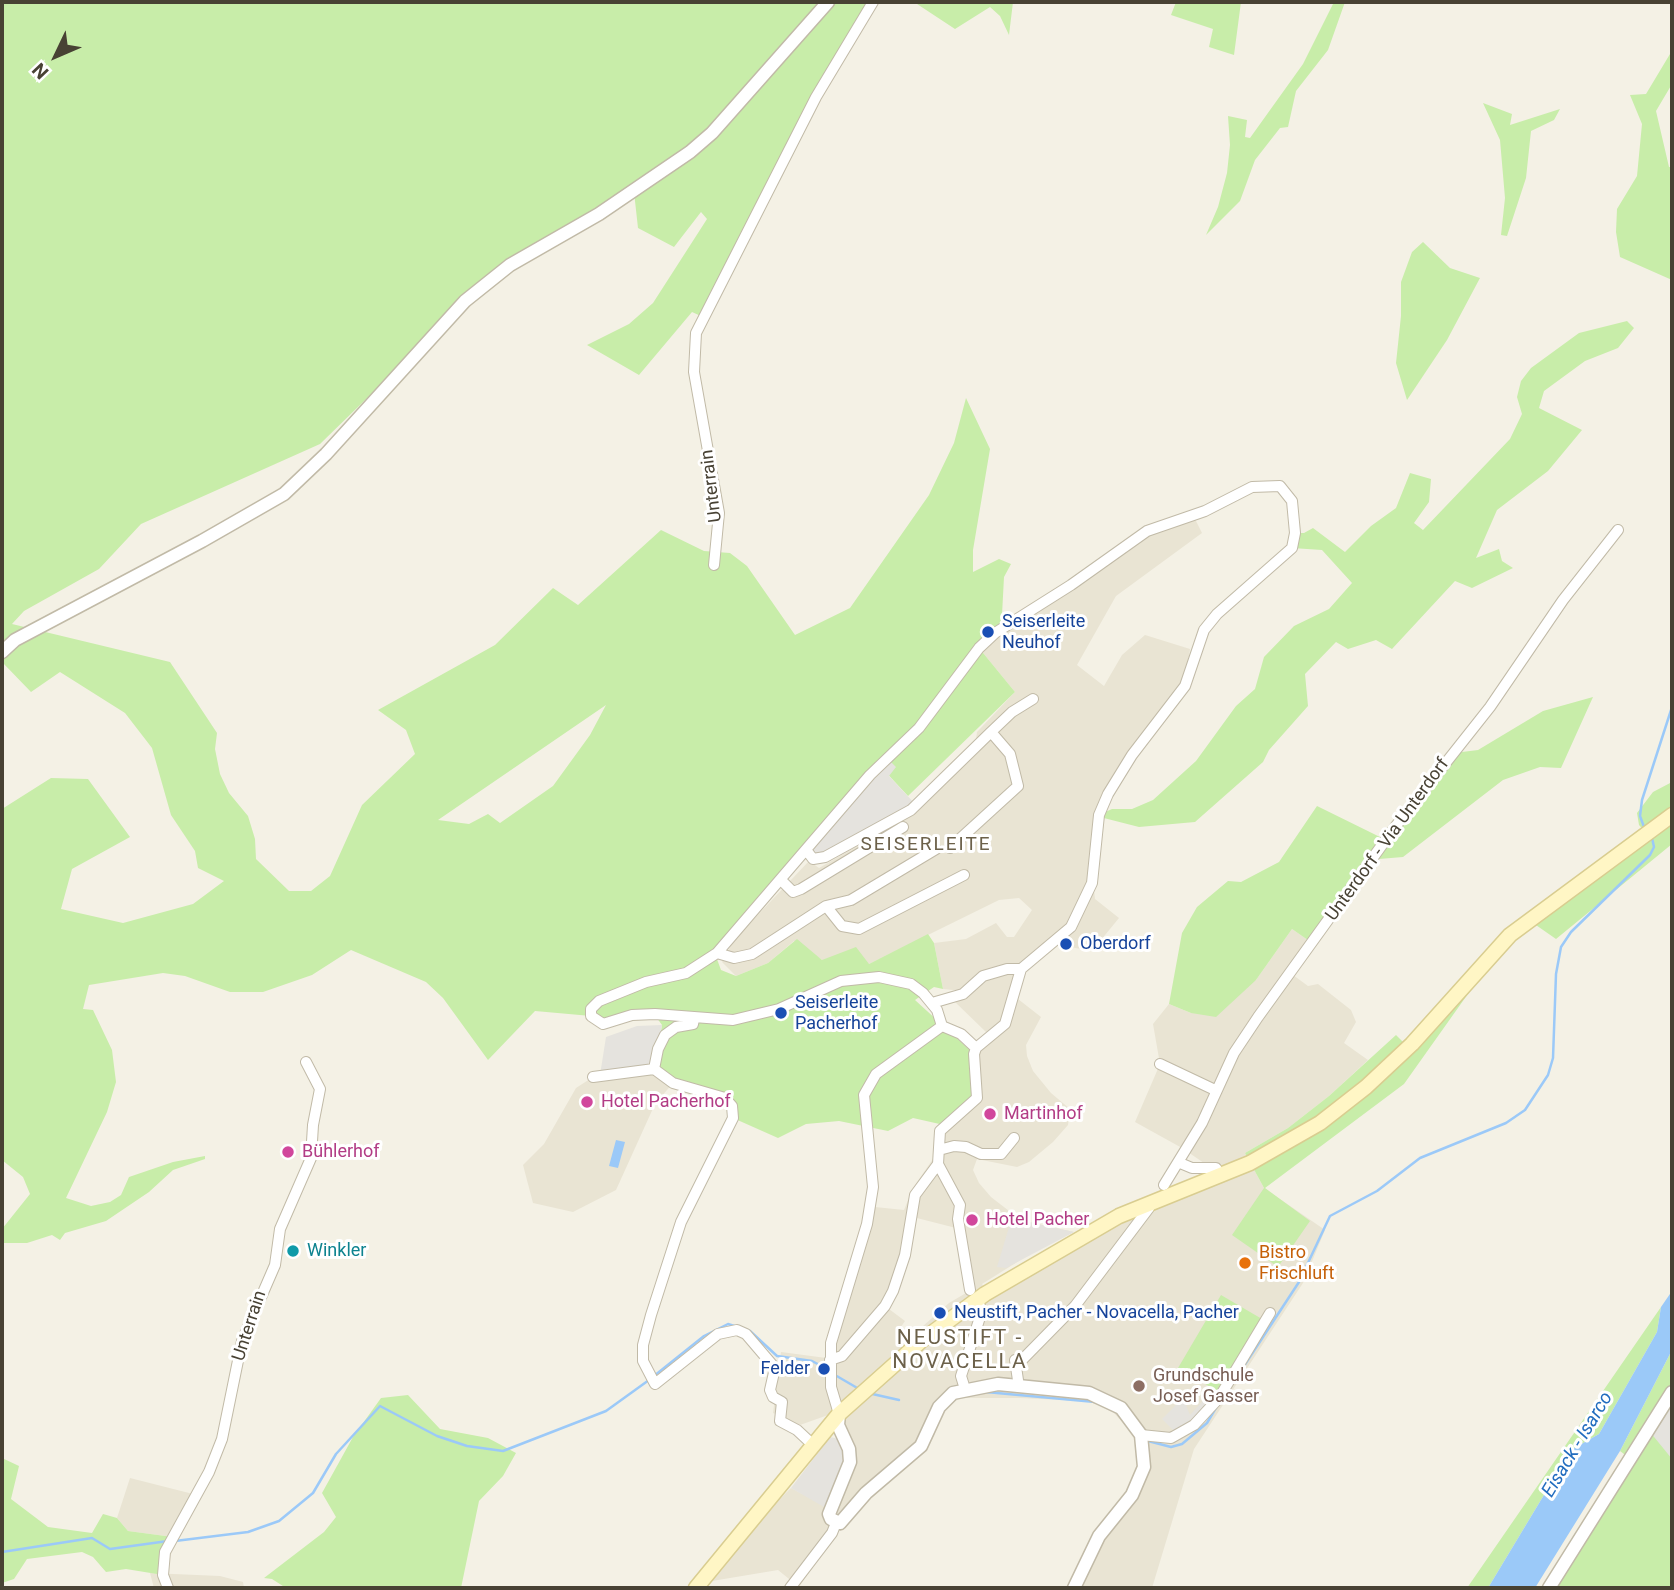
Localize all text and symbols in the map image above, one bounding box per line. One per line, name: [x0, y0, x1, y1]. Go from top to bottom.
north arrow: [21, 21, 91, 91]
text: N: [28, 58, 53, 84]
street label: Unterrain: [697, 448, 727, 524]
place label: Seiserleite Neuhof: [1002, 611, 1085, 654]
marker: Seiserleite Neuhof: [980, 624, 996, 640]
street label: Unterdorf - Via Unterdorf: [1322, 754, 1454, 926]
district label: SEISERLEITE: [862, 834, 990, 856]
place label: Oberdorf: [1080, 933, 1151, 955]
marker: Oberdorf: [1058, 936, 1074, 952]
place label: Seiserleite Pacherhof: [795, 992, 878, 1034]
marker: Seiserleite Pacherhof: [773, 1005, 789, 1021]
place label: Hotel Pacherhof: [601, 1091, 731, 1113]
marker: Hotel Pacherhof: [579, 1094, 595, 1110]
place label: Martinhof: [1004, 1103, 1083, 1125]
marker: Martinhof: [982, 1106, 998, 1122]
place label: Bühlerhof: [302, 1141, 380, 1163]
marker: Bühlerhof: [280, 1144, 296, 1160]
place label: Hotel Pacher: [986, 1209, 1089, 1231]
marker: Hotel Pacher: [964, 1212, 980, 1228]
place label: Winkler: [307, 1240, 366, 1262]
place label: Bistro Frischluft: [1259, 1242, 1334, 1284]
marker: Winkler: [285, 1243, 301, 1259]
marker: Bistro Frischluft: [1237, 1255, 1253, 1271]
street label: Unterrain: [228, 1288, 272, 1364]
place label: Neustift, Pacher - Novacella, Pacher: [954, 1302, 1239, 1324]
marker: Neustift, Pacher - Novacella, Pacher: [932, 1305, 948, 1321]
district label: NEUSTIFT - NOVACELLA: [893, 1326, 1027, 1376]
place label: Felder: [761, 1358, 810, 1380]
marker: Felder: [816, 1361, 832, 1377]
place label: Grundschule Josef Gasser: [1153, 1365, 1259, 1408]
marker: Grundschule Josef Gasser: [1131, 1378, 1147, 1394]
water label: Eisack - Isarco: [1538, 1388, 1618, 1502]

